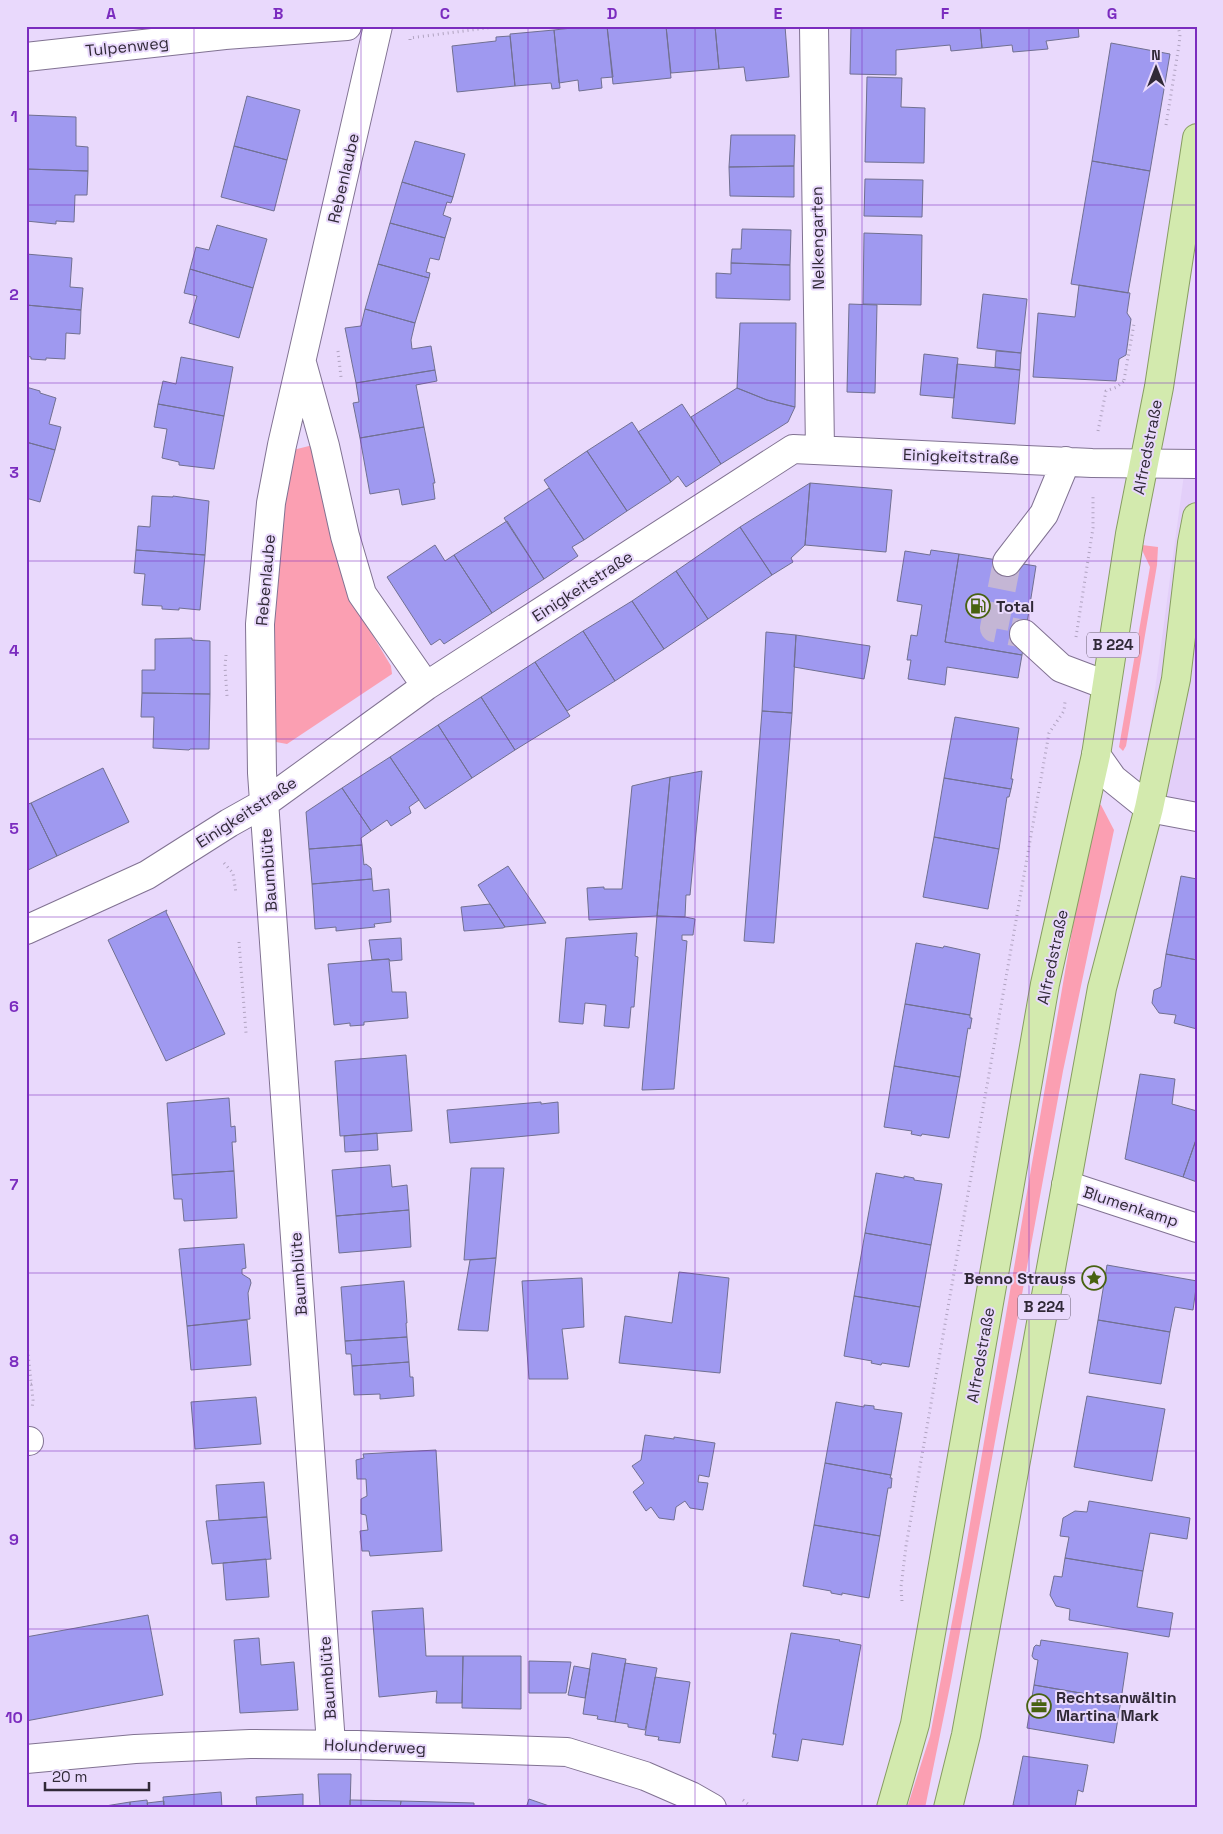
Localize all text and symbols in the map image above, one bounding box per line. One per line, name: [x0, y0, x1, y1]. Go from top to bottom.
text: A: [106, 3, 116, 24]
text: B: [273, 3, 283, 24]
text: C: [440, 3, 450, 24]
text: D: [607, 3, 617, 24]
text: E: [774, 3, 783, 24]
text: F: [941, 3, 950, 24]
text: G: [1107, 3, 1117, 24]
street label: Tulpenweg: [84, 32, 170, 61]
north arrow: [1130, 42, 1180, 92]
text: N: [1151, 46, 1161, 64]
text: 1: [10, 106, 18, 127]
street label: Rebenlaube: [323, 131, 364, 225]
street label: Nelkengarten: [806, 186, 829, 290]
text: 2: [9, 284, 19, 305]
street label: Alfredstraße: [1128, 398, 1167, 497]
street label: Einigkeitstraße: [903, 444, 1019, 469]
text: 3: [9, 462, 19, 483]
street label: Rebenlaube: [251, 533, 280, 627]
street label: Einigkeitstraße: [528, 546, 637, 627]
fuel station icon: Total: [965, 593, 991, 619]
place label: Total: [996, 596, 1034, 617]
road number: B 224: [1087, 632, 1139, 658]
text: 4: [9, 640, 19, 661]
street label: Einigkeitstraße: [192, 772, 301, 853]
text: 5: [9, 818, 19, 839]
street label: Baumblüte: [255, 827, 282, 912]
street label: Alfredstraße: [1032, 908, 1073, 1007]
text: 6: [9, 996, 19, 1017]
text: 7: [10, 1174, 19, 1195]
street label: Blumenkamp: [1081, 1181, 1181, 1232]
street label: Baumblüte: [285, 1231, 312, 1316]
place icon: Benno Strauss: [1081, 1265, 1107, 1291]
place label: Benno Strauss: [964, 1268, 1076, 1289]
road number: B 224: [1018, 1294, 1070, 1320]
street label: Alfredstraße: [962, 1306, 999, 1405]
text: 8: [9, 1351, 19, 1372]
text: 9: [9, 1529, 19, 1550]
street label: Baumblüte: [314, 1635, 341, 1720]
place label: Rechtsanwältin Martina Mark: [1056, 1687, 1177, 1726]
office icon: Rechtsanwältin Martina Mark: [1026, 1693, 1052, 1719]
text: 10: [5, 1707, 23, 1728]
street label: Holunderweg: [324, 1734, 426, 1759]
scale bar: [45, 1759, 149, 1791]
text: 20 m: [52, 1767, 87, 1786]

